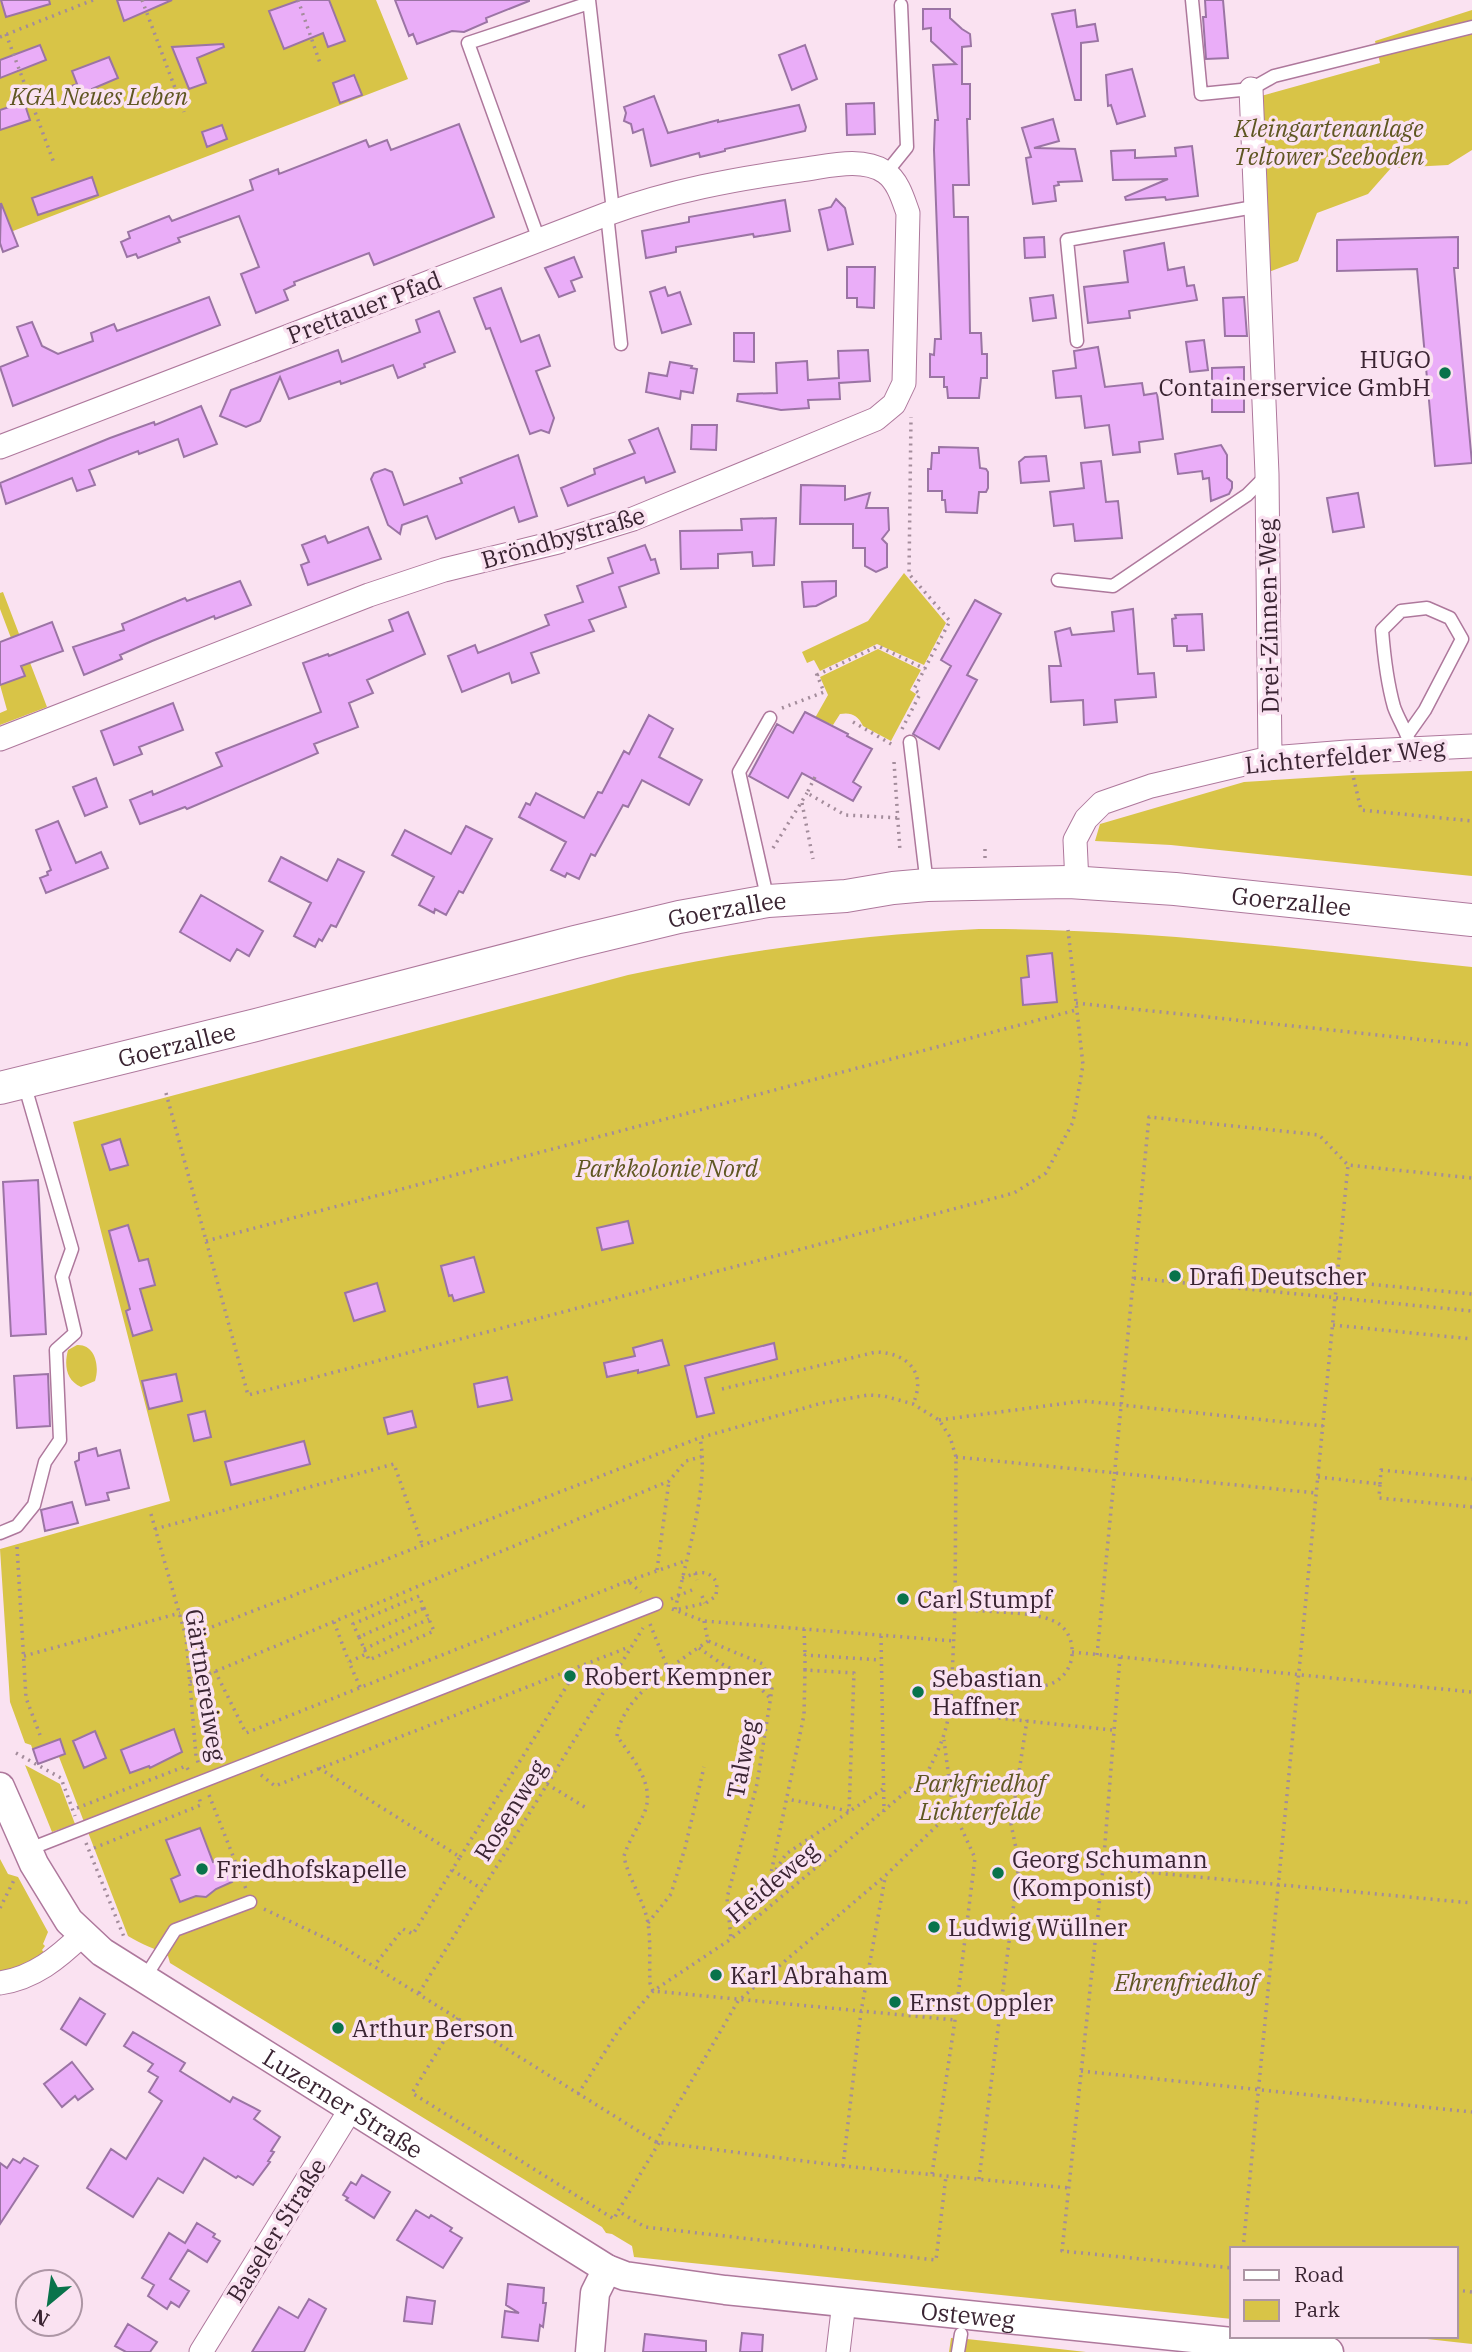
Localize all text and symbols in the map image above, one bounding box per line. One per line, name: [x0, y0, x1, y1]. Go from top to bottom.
park label: KGA Neues Leben: [9, 80, 188, 112]
park label: Kleingartenanlage Teltower Seeboden: [1233, 112, 1424, 172]
street label: Prettauer Pfad: [282, 263, 446, 351]
place label: HUGO Containerservice GmbH: [1159, 343, 1431, 403]
marker: HUGO Containerservice GmbH: [1437, 365, 1453, 381]
street label: Bröndbystraße: [477, 498, 649, 576]
street label: Drei-Zinnen-Weg: [1250, 518, 1286, 714]
street label: Lichterfelder Weg: [1243, 731, 1447, 781]
street label: Goerzallee: [1230, 879, 1353, 923]
street label: Goerzallee: [664, 884, 787, 935]
street label: Goerzallee: [115, 1015, 239, 1074]
park label: Parkkolonie Nord: [575, 1152, 759, 1184]
place label: Drafi Deutscher: [1189, 1260, 1366, 1292]
marker: Drafi Deutscher: [1167, 1268, 1183, 1284]
place label: Carl Stumpf: [917, 1583, 1054, 1615]
marker: Carl Stumpf: [895, 1591, 911, 1607]
street label: Gärtnereiweg: [178, 1607, 234, 1763]
place label: Robert Kempner: [584, 1660, 772, 1692]
place label: Sebastian Haffner: [932, 1662, 1043, 1722]
marker: Robert Kempner: [562, 1668, 578, 1684]
marker: Sebastian Haffner: [910, 1684, 926, 1700]
street label: Talweg: [719, 1717, 765, 1801]
street label: Rosenweg: [466, 1753, 554, 1867]
park label: Parkfriedhof Lichterfelde: [914, 1767, 1050, 1827]
street label: Heideweg: [719, 1834, 825, 1930]
place label: Georg Schumann (Komponist): [1012, 1843, 1208, 1903]
place label: Friedhofskapelle: [216, 1853, 407, 1885]
marker: Friedhofskapelle: [194, 1861, 210, 1877]
marker: Georg Schumann (Komponist): [990, 1865, 1006, 1881]
place label: Ludwig Wüllner: [948, 1911, 1128, 1943]
marker: Ludwig Wüllner: [926, 1919, 942, 1935]
place label: Karl Abraham: [730, 1959, 889, 1991]
park label: Ehrenfriedhof: [1114, 1966, 1262, 1998]
marker: Karl Abraham: [708, 1967, 724, 1983]
place label: Ernst Oppler: [909, 1986, 1054, 2018]
marker: Ernst Oppler: [887, 1994, 903, 2010]
place label: Arthur Berson: [352, 2012, 514, 2044]
marker: Arthur Berson: [330, 2020, 346, 2036]
street label: Luzerner Straße: [257, 2041, 429, 2166]
street label: Baseler Straße: [219, 2152, 333, 2308]
legend: [1230, 2247, 1458, 2338]
text: Road: [1294, 2260, 1344, 2288]
north arrow: [14, 2268, 84, 2338]
street label: Osteweg: [919, 2294, 1016, 2336]
text: Park: [1294, 2295, 1341, 2323]
text: N: [28, 2304, 53, 2332]

